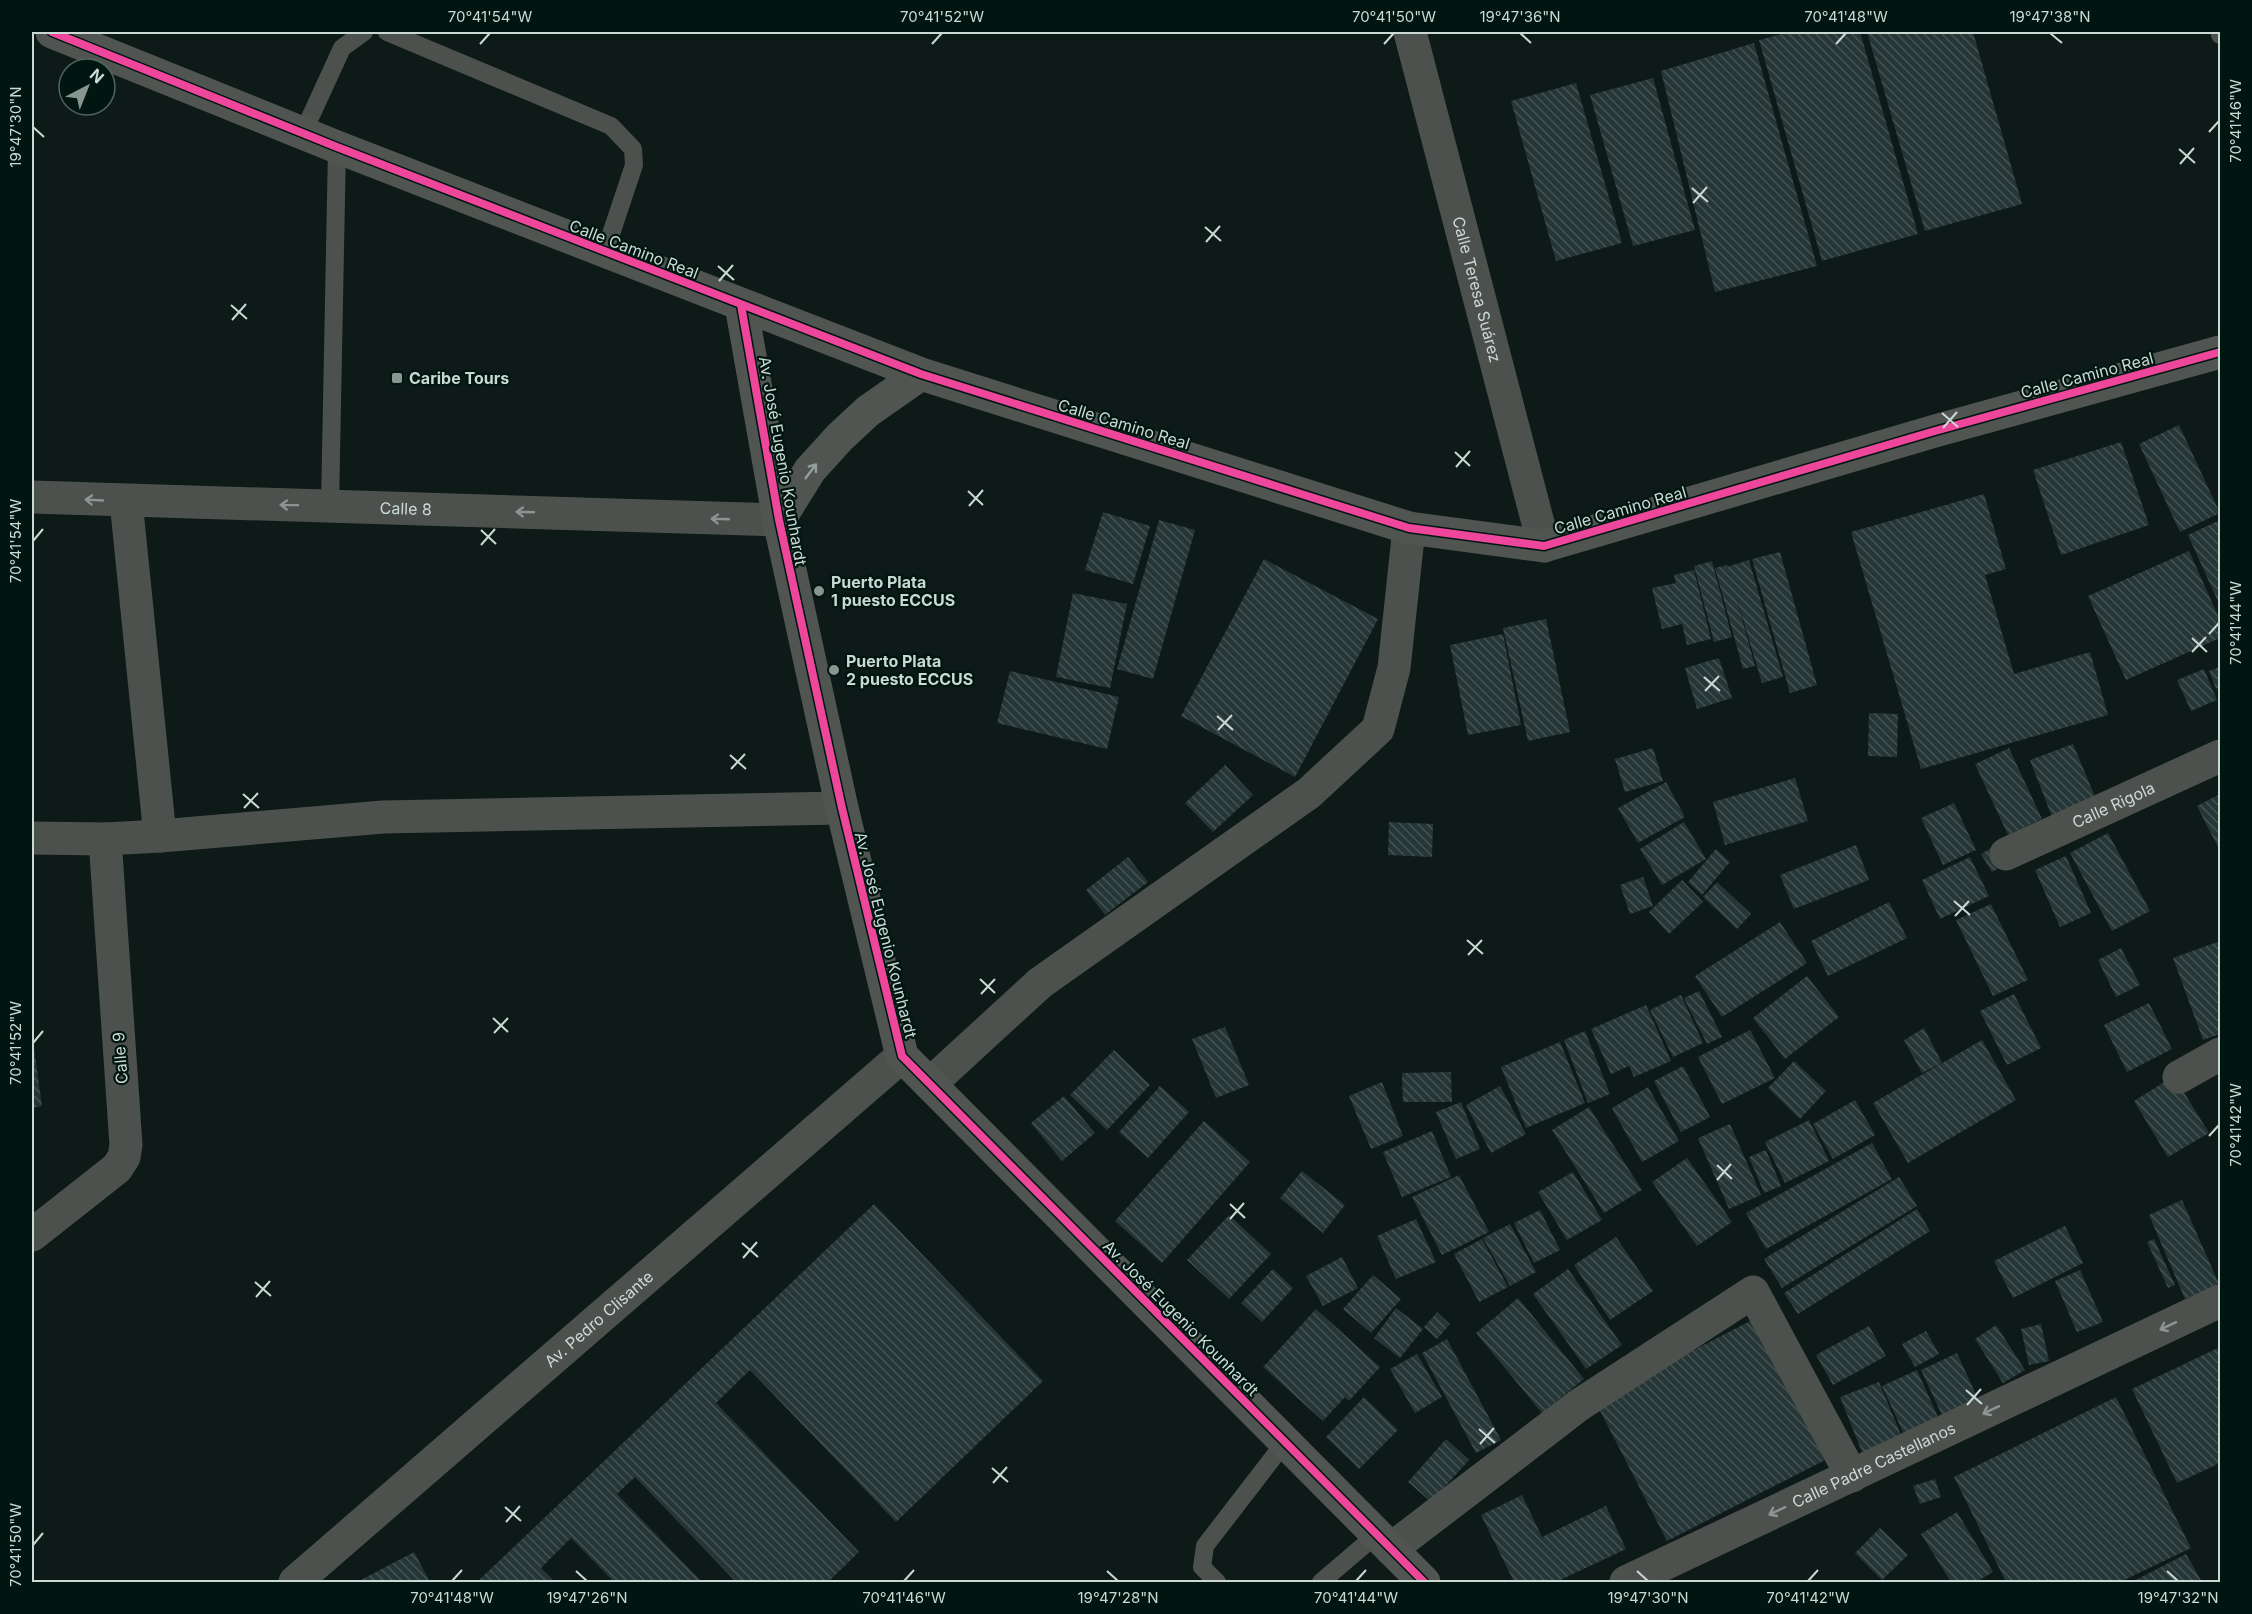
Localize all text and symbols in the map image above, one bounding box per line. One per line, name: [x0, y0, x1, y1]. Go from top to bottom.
text: 70°41'54"W: [448, 7, 532, 26]
text: 70°41'52"W: [900, 7, 984, 26]
text: 70°41'50"W: [1352, 7, 1436, 26]
text: 19°47'36"N: [1479, 7, 1561, 26]
text: 70°41'48"W: [1804, 7, 1888, 26]
text: 19°47'38"N: [2009, 7, 2091, 26]
north arrow: [57, 57, 117, 117]
text: N: [86, 64, 108, 87]
text: 70°41'46"W: [2226, 79, 2245, 163]
text: 19°47'30"N: [6, 86, 25, 168]
street label: Calle Teresa Suárez: [1448, 214, 1506, 365]
street label: Calle Camino Real: [567, 215, 701, 283]
street label: Calle Camino Real: [2018, 348, 2156, 402]
street label: Av. José Eugenio Kounhardt: [755, 355, 811, 567]
place label: Caribe Tours: [409, 368, 509, 388]
marker: Caribe Tours: [390, 371, 404, 385]
street label: Calle Camino Real: [1056, 394, 1192, 454]
one-way arrow: [804, 464, 817, 480]
street label: Calle Camino Real: [1552, 482, 1688, 538]
one-way arrow: [84, 494, 104, 505]
street label: Calle 8: [379, 498, 432, 519]
text: 70°41'54"W: [6, 499, 25, 583]
one-way arrow: [279, 499, 299, 511]
one-way arrow: [516, 507, 536, 518]
one-way arrow: [711, 513, 731, 524]
place label: Puerto Plata 1 puesto ECCUS: [831, 572, 955, 610]
text: 70°41'44"W: [2226, 581, 2245, 665]
marker: Puerto Plata 1 puesto ECCUS: [812, 584, 826, 598]
place label: Puerto Plata 2 puesto ECCUS: [846, 651, 973, 689]
marker: Puerto Plata 2 puesto ECCUS: [827, 663, 841, 677]
street label: Calle Rigola: [2069, 777, 2158, 832]
street label: Av. José Eugenio Kounhardt: [851, 830, 921, 1040]
text: 70°41'52"W: [6, 1001, 25, 1085]
street label: Calle 9: [108, 1031, 132, 1085]
text: 70°41'42"W: [2226, 1083, 2245, 1167]
street label: Av. José Eugenio Kounhardt: [1099, 1236, 1263, 1400]
street label: Av. Pedro Clisante: [540, 1266, 657, 1371]
one-way arrow: [2159, 1321, 2177, 1333]
one-way arrow: [1983, 1404, 2001, 1416]
street label: Calle Padre Castellanos: [1789, 1418, 1959, 1512]
text: 70°41'50"W: [6, 1503, 25, 1587]
one-way arrow: [1769, 1506, 1787, 1518]
text: 70°41'48"W: [410, 1588, 494, 1607]
text: 19°47'26"N: [547, 1588, 627, 1607]
text: 70°41'46"W: [862, 1588, 946, 1607]
text: 19°47'28"N: [1078, 1588, 1158, 1607]
text: 70°41'44"W: [1314, 1588, 1398, 1607]
text: 19°47'30"N: [1607, 1588, 1689, 1607]
text: 70°41'42"W: [1766, 1588, 1850, 1607]
text: 19°47'32"N: [2138, 1588, 2218, 1607]

